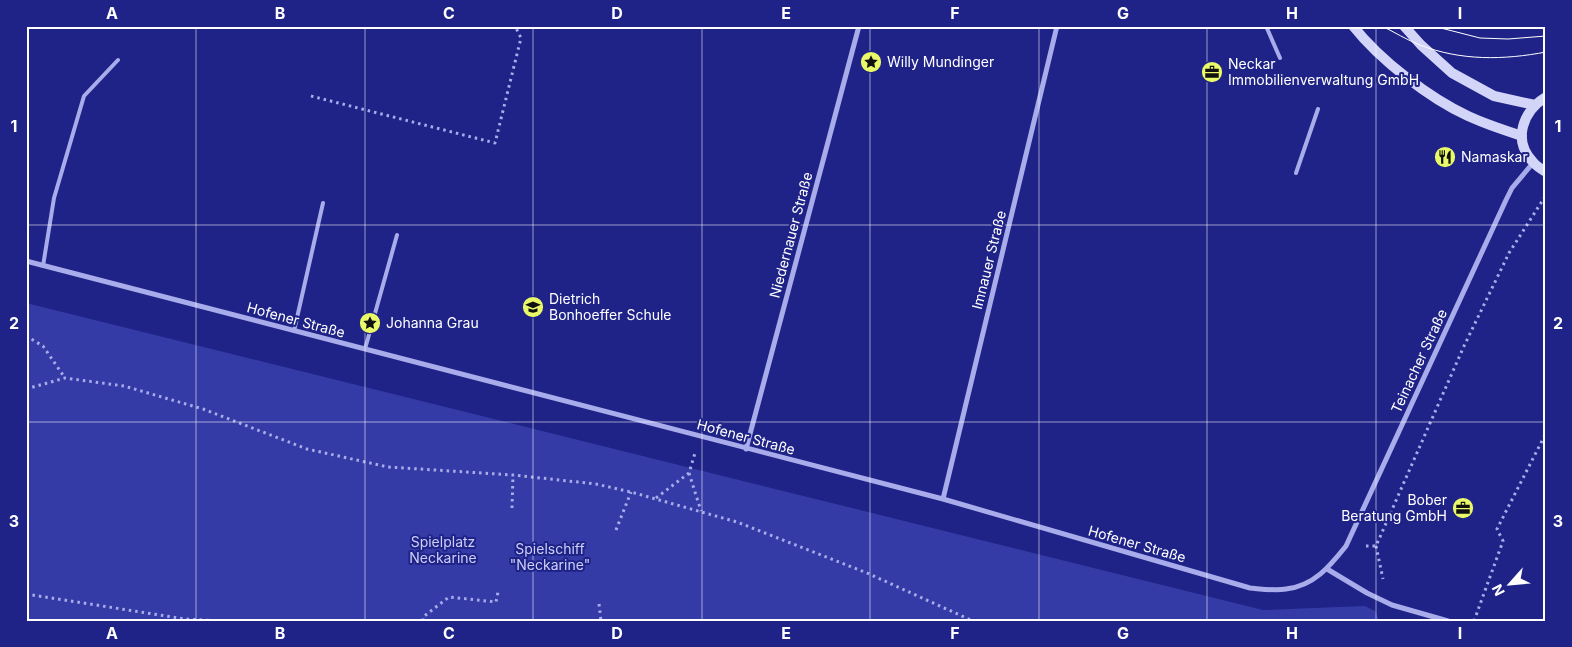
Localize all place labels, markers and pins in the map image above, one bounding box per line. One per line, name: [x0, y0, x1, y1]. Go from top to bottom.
place icon: Willy Mundinger: [859, 50, 883, 74]
place label: Willy Mundinger: [887, 53, 994, 70]
place label: Neckar Immobilienverwaltung GmbH: [1228, 55, 1419, 88]
office icon: Neckar Immobilienverwaltung GmbH: [1200, 60, 1224, 84]
restaurant icon: Namaskar: [1433, 145, 1457, 169]
place label: Namaskar: [1461, 148, 1528, 165]
place label: Dietrich Bonhoeffer Schule: [549, 290, 672, 323]
school or university icon: Dietrich Bonhoeffer Schule: [521, 295, 545, 319]
place icon: Johanna Grau: [358, 311, 382, 335]
place label: Johanna Grau: [386, 314, 479, 331]
place label: Bober Beratung GmbH: [1341, 491, 1447, 524]
office icon: Bober Beratung GmbH: [1451, 496, 1475, 520]

